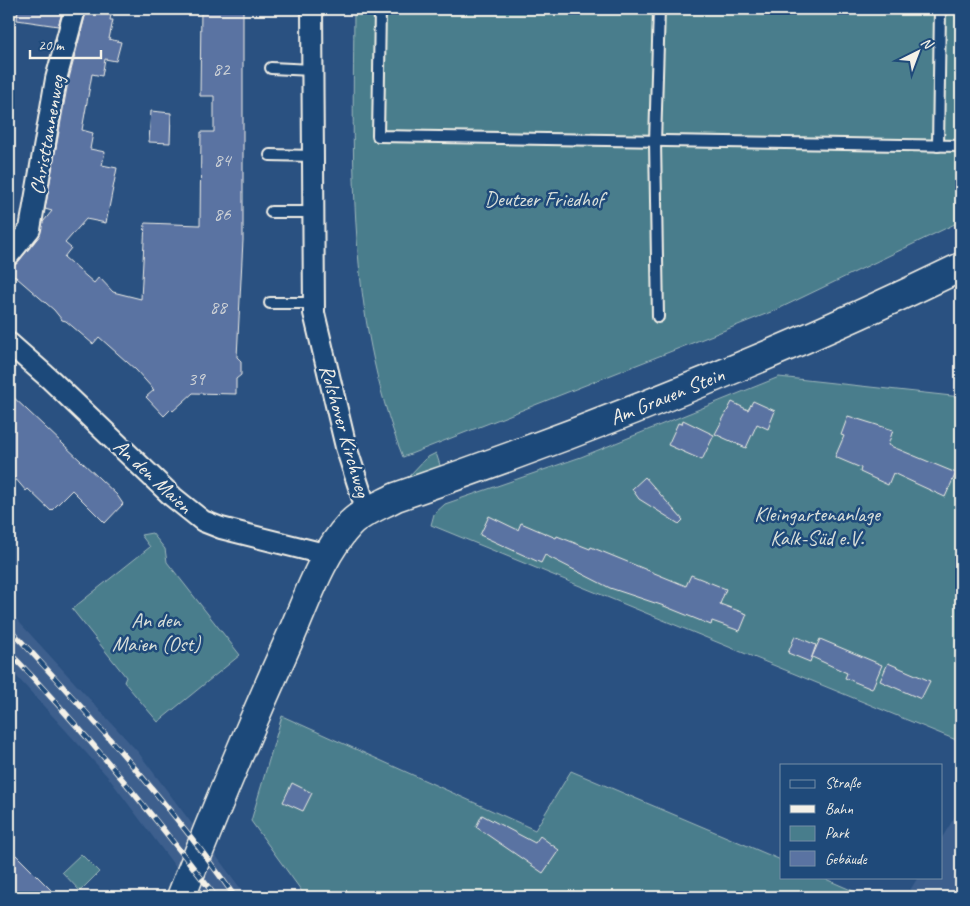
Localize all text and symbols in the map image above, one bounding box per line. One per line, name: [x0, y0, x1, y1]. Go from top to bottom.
scale bar: [30, 28, 101, 60]
north arrow: [892, 28, 942, 78]
text: N: [917, 33, 937, 53]
text: 20 m: [38, 36, 65, 55]
house number: 82: [212, 57, 231, 81]
street label: Christtannenweg: [24, 72, 71, 197]
house number: 84: [213, 148, 233, 172]
park label: Deutzer Friedhof: [484, 186, 608, 212]
house number: 86: [213, 202, 232, 226]
house number: 88: [209, 295, 229, 319]
street label: Am Grauen Stein: [606, 361, 729, 431]
street label: Rolshover Kirchweg: [314, 362, 377, 502]
house number: 39: [187, 367, 206, 391]
street label: An den Maien: [108, 433, 198, 519]
park label: Kleingartenanlage Kalk-Süd e.V.: [754, 501, 882, 551]
park label: An den Maien (Ost): [112, 607, 201, 657]
legend: [780, 764, 942, 878]
text: Straße: [825, 774, 861, 793]
text: Bahn: [825, 800, 853, 819]
text: Park: [825, 824, 850, 843]
text: Gebäude: [825, 850, 868, 869]

